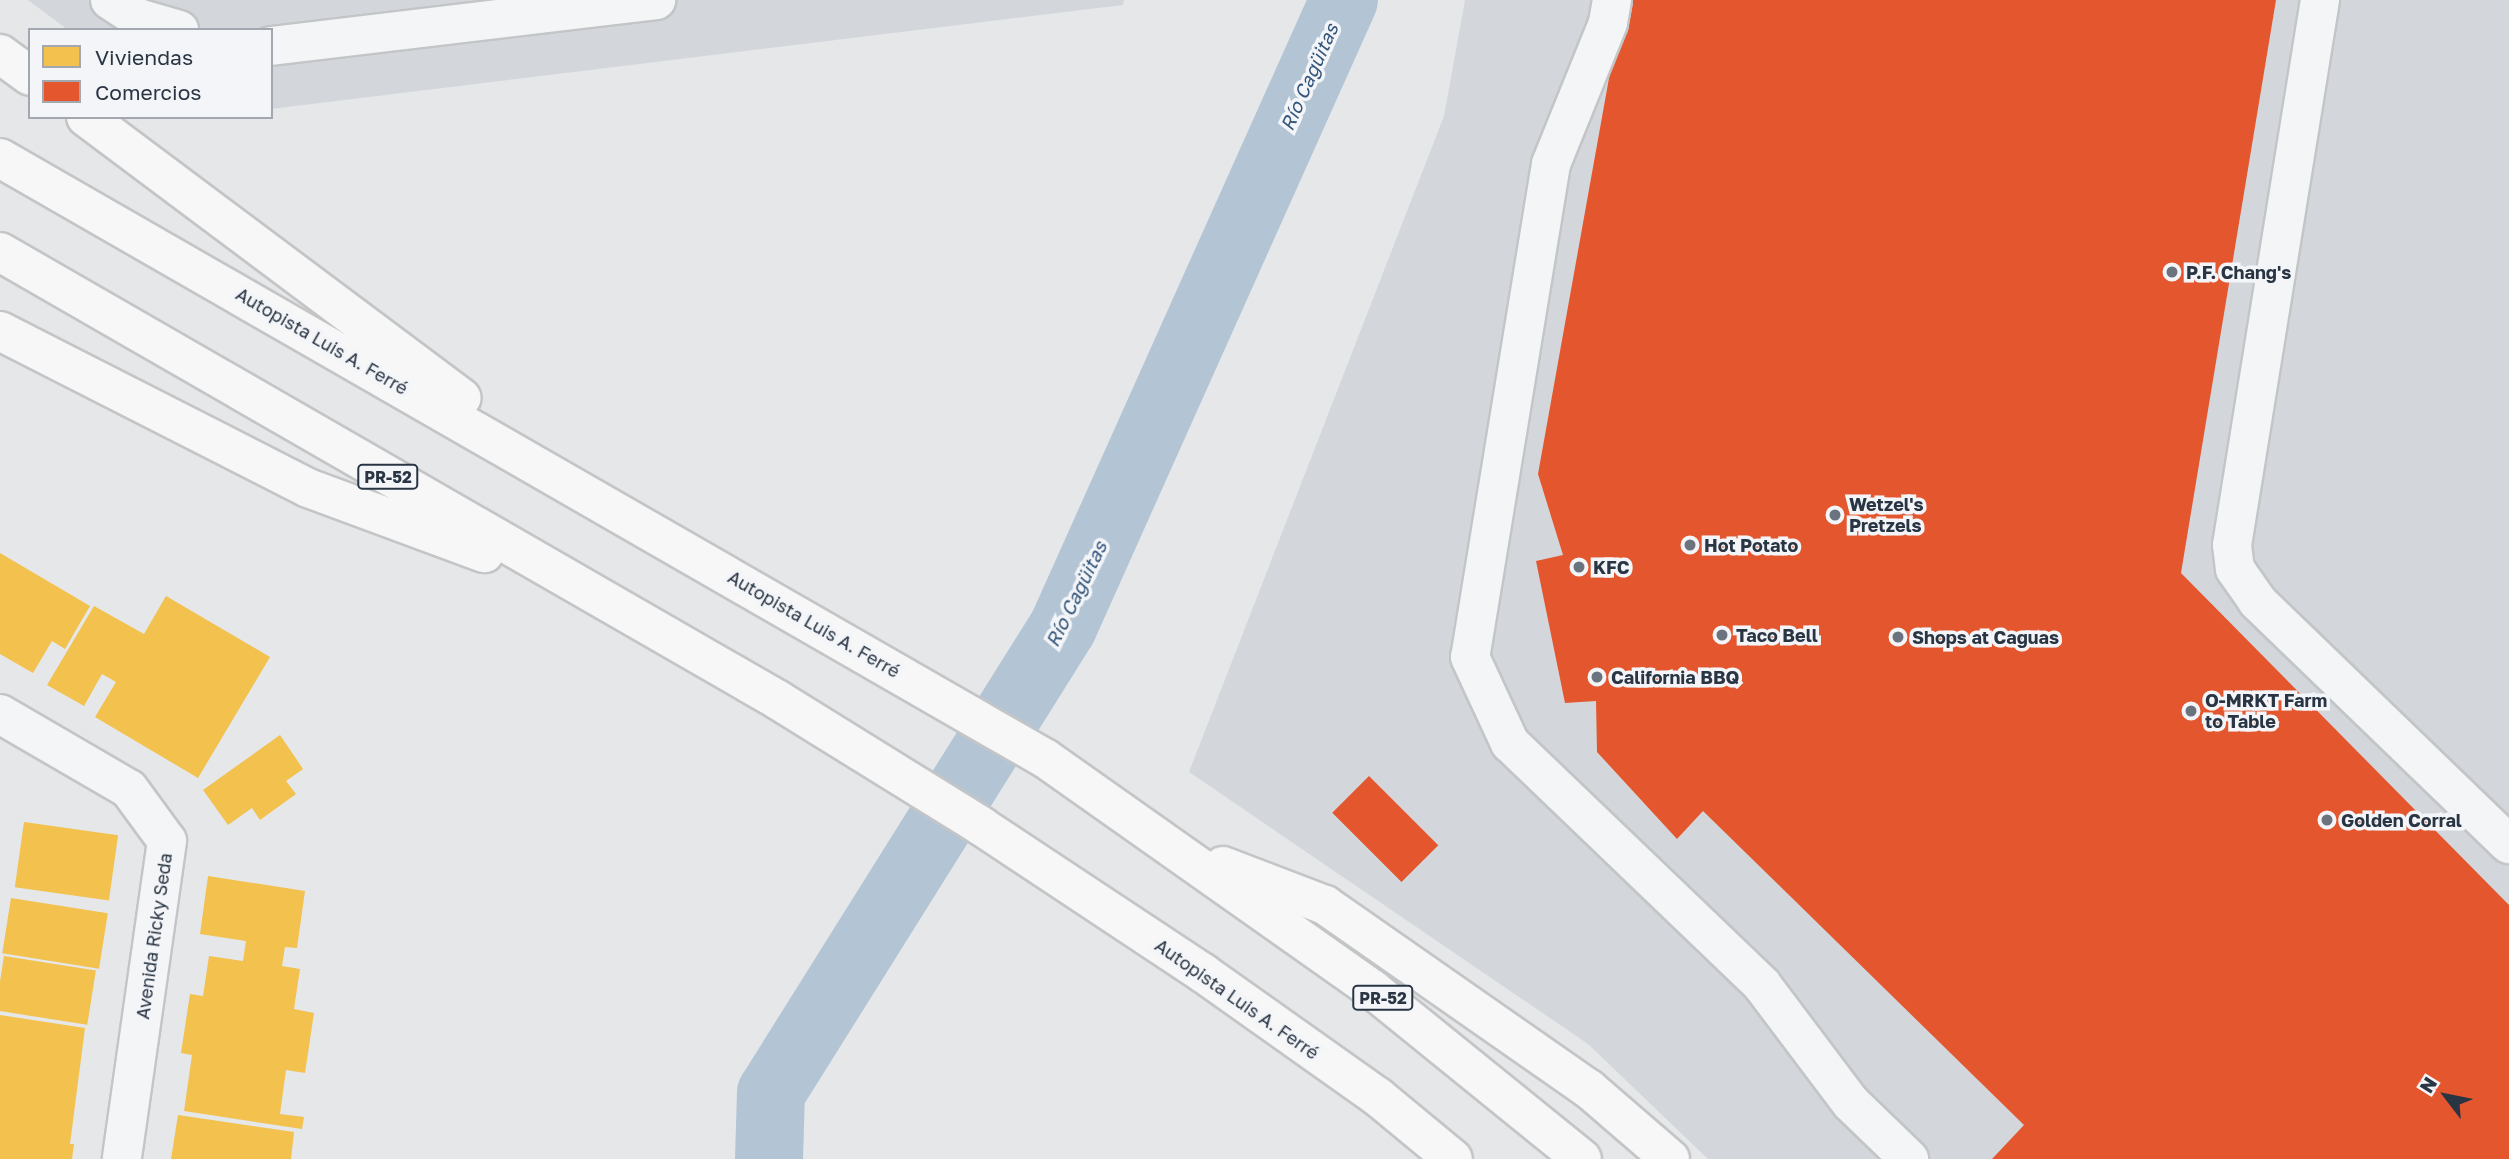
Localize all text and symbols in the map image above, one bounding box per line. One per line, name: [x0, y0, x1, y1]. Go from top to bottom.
water label: Río Cagüitas: [1275, 20, 1343, 134]
legend: [28, 28, 273, 119]
text: Viviendas: [95, 44, 193, 70]
text: Comercios: [95, 79, 201, 105]
place label: P.F. Chang's: [2186, 261, 2291, 283]
marker: P.F. Chang's: [2164, 264, 2180, 280]
street label: Autopista Luis A. Ferré: [232, 283, 412, 399]
road number: PR-52: [356, 464, 420, 490]
place label: Wetzel's Pretzels: [1849, 494, 1924, 536]
marker: Wetzel's Pretzels: [1827, 507, 1843, 523]
place label: Hot Potato: [1704, 534, 1798, 556]
marker: Hot Potato: [1682, 537, 1698, 553]
water label: Río Cagüitas: [1041, 538, 1111, 650]
place label: KFC: [1593, 556, 1630, 578]
marker: KFC: [1571, 559, 1587, 575]
street label: Autopista Luis A. Ferré: [724, 566, 904, 682]
place label: Taco Bell: [1736, 624, 1818, 646]
place label: Shops at Caguas: [1912, 626, 2059, 648]
marker: Taco Bell: [1714, 627, 1730, 643]
marker: Shops at Caguas: [1890, 629, 1906, 645]
place label: California BBQ: [1611, 666, 1739, 688]
marker: California BBQ: [1589, 669, 1605, 685]
place label: O-MRKT Farm to Table: [2205, 690, 2327, 732]
marker: O-MRKT Farm to Table: [2183, 703, 2199, 719]
place label: Golden Corral: [2341, 809, 2462, 831]
marker: Golden Corral: [2319, 812, 2335, 828]
street label: Avenida Ricky Seda: [132, 851, 176, 1021]
street label: Autopista Luis A. Ferré: [1151, 934, 1323, 1064]
road number: PR-52: [1352, 986, 1414, 1010]
north arrow: [2411, 1061, 2481, 1131]
text: N: [2414, 1072, 2441, 1097]

